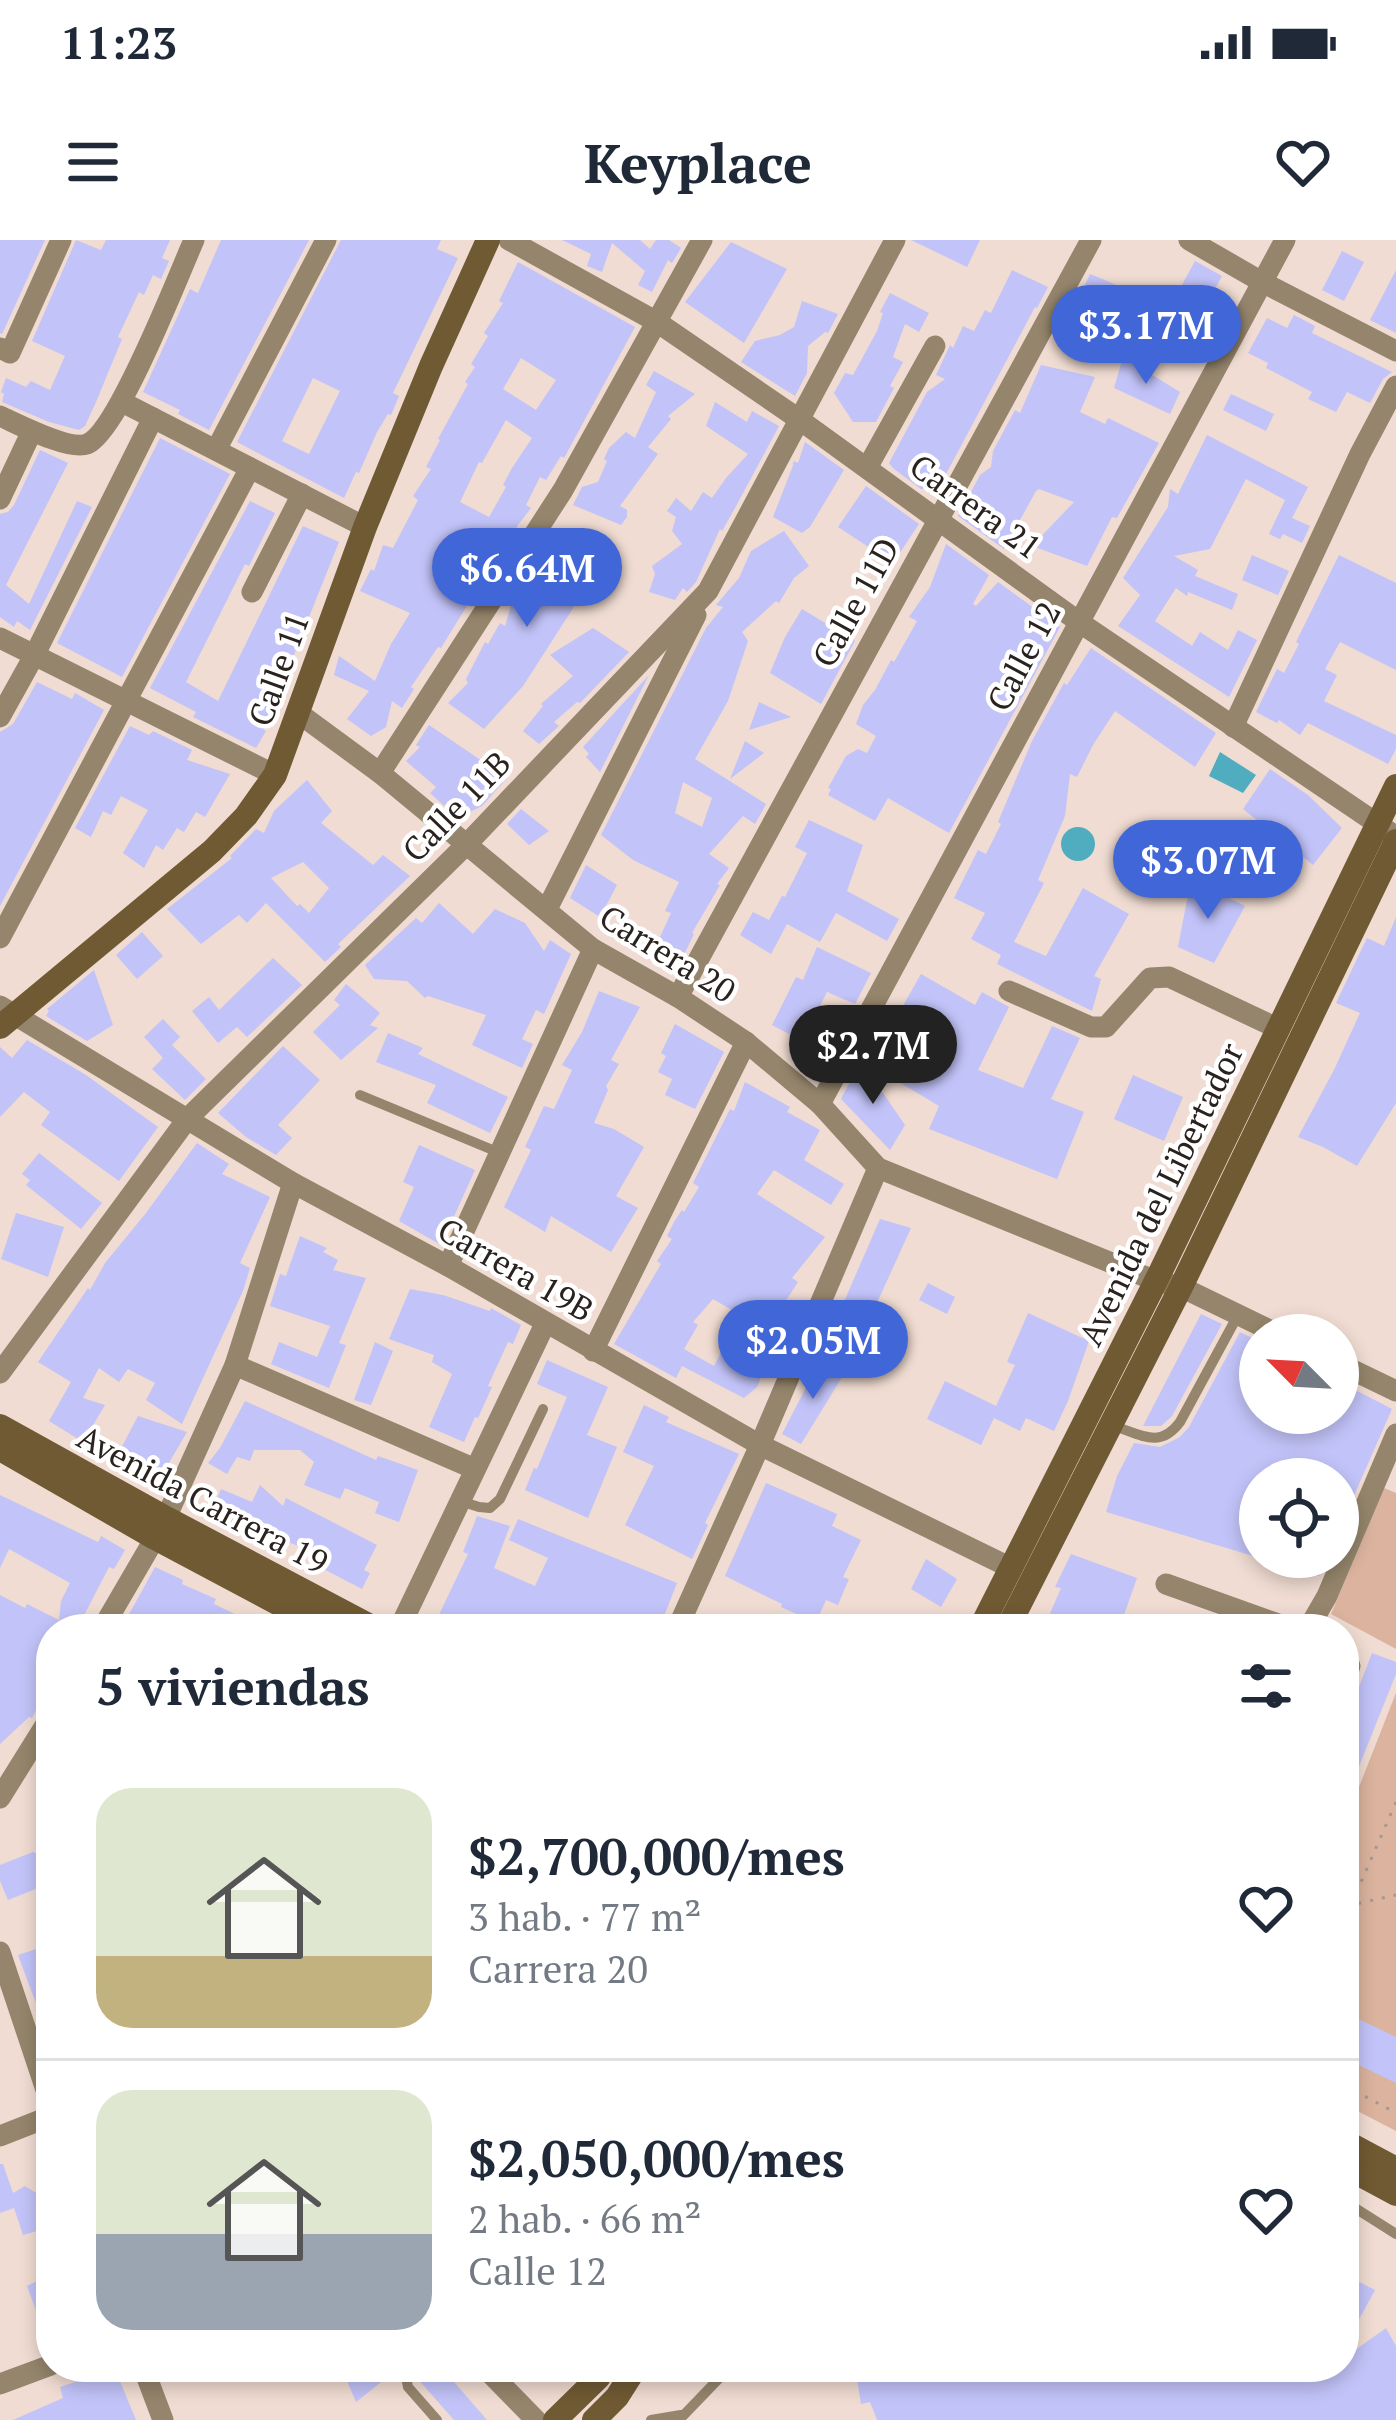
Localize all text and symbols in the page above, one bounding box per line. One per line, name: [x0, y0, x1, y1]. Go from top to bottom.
text: 11:23: [60, 12, 177, 72]
text: Keyplace: [584, 127, 812, 198]
icon: menu: [60, 129, 126, 195]
icon: heart: [1270, 129, 1336, 195]
pin: $3.17M: [1048, 285, 1244, 387]
text: $3.17M: [1078, 298, 1214, 350]
street label: Carrera 21: [902, 444, 1050, 568]
pin: $6.64M: [429, 528, 625, 630]
street label: Calle 11D: [802, 530, 908, 674]
text: $6.64M: [459, 541, 595, 593]
street label: Calle 12: [976, 594, 1070, 718]
street label: Calle 11: [238, 606, 318, 732]
street label: Calle 11B: [393, 741, 519, 871]
pin: $3.07M: [1110, 820, 1306, 922]
text: $3.07M: [1140, 833, 1276, 885]
street label: Carrera 20: [592, 894, 744, 1012]
pin: $2.7M: [789, 1005, 957, 1107]
text: $2.7M: [816, 1018, 930, 1070]
street label: Avenida del Libertador: [1068, 1035, 1252, 1353]
street label: Carrera 19B: [430, 1207, 602, 1331]
pin: $2.05M: [715, 1300, 911, 1402]
text: $2.05M: [745, 1313, 881, 1365]
north arrow: [1239, 1314, 1359, 1434]
map controls: [1239, 1314, 1359, 1578]
street label: Avenida Carrera 19: [70, 1415, 336, 1583]
button: locate: [1239, 1458, 1359, 1578]
text: 5 viviendas: [96, 1652, 370, 1720]
icon: filters: [1233, 1653, 1299, 1719]
text: $2,700,000/mes: [468, 1822, 845, 1890]
icon: home: [192, 1836, 336, 1980]
icon: heart: [1233, 1875, 1299, 1941]
text: 3 hab. · 77 m²: [468, 1890, 701, 1942]
text: Carrera 20: [468, 1942, 648, 1994]
text: $2,050,000/mes: [468, 2124, 845, 2192]
icon: home: [192, 2138, 336, 2282]
icon: heart: [1233, 2177, 1299, 2243]
text: 2 hab. · 66 m²: [468, 2192, 701, 2244]
text: Calle 12: [468, 2244, 607, 2296]

